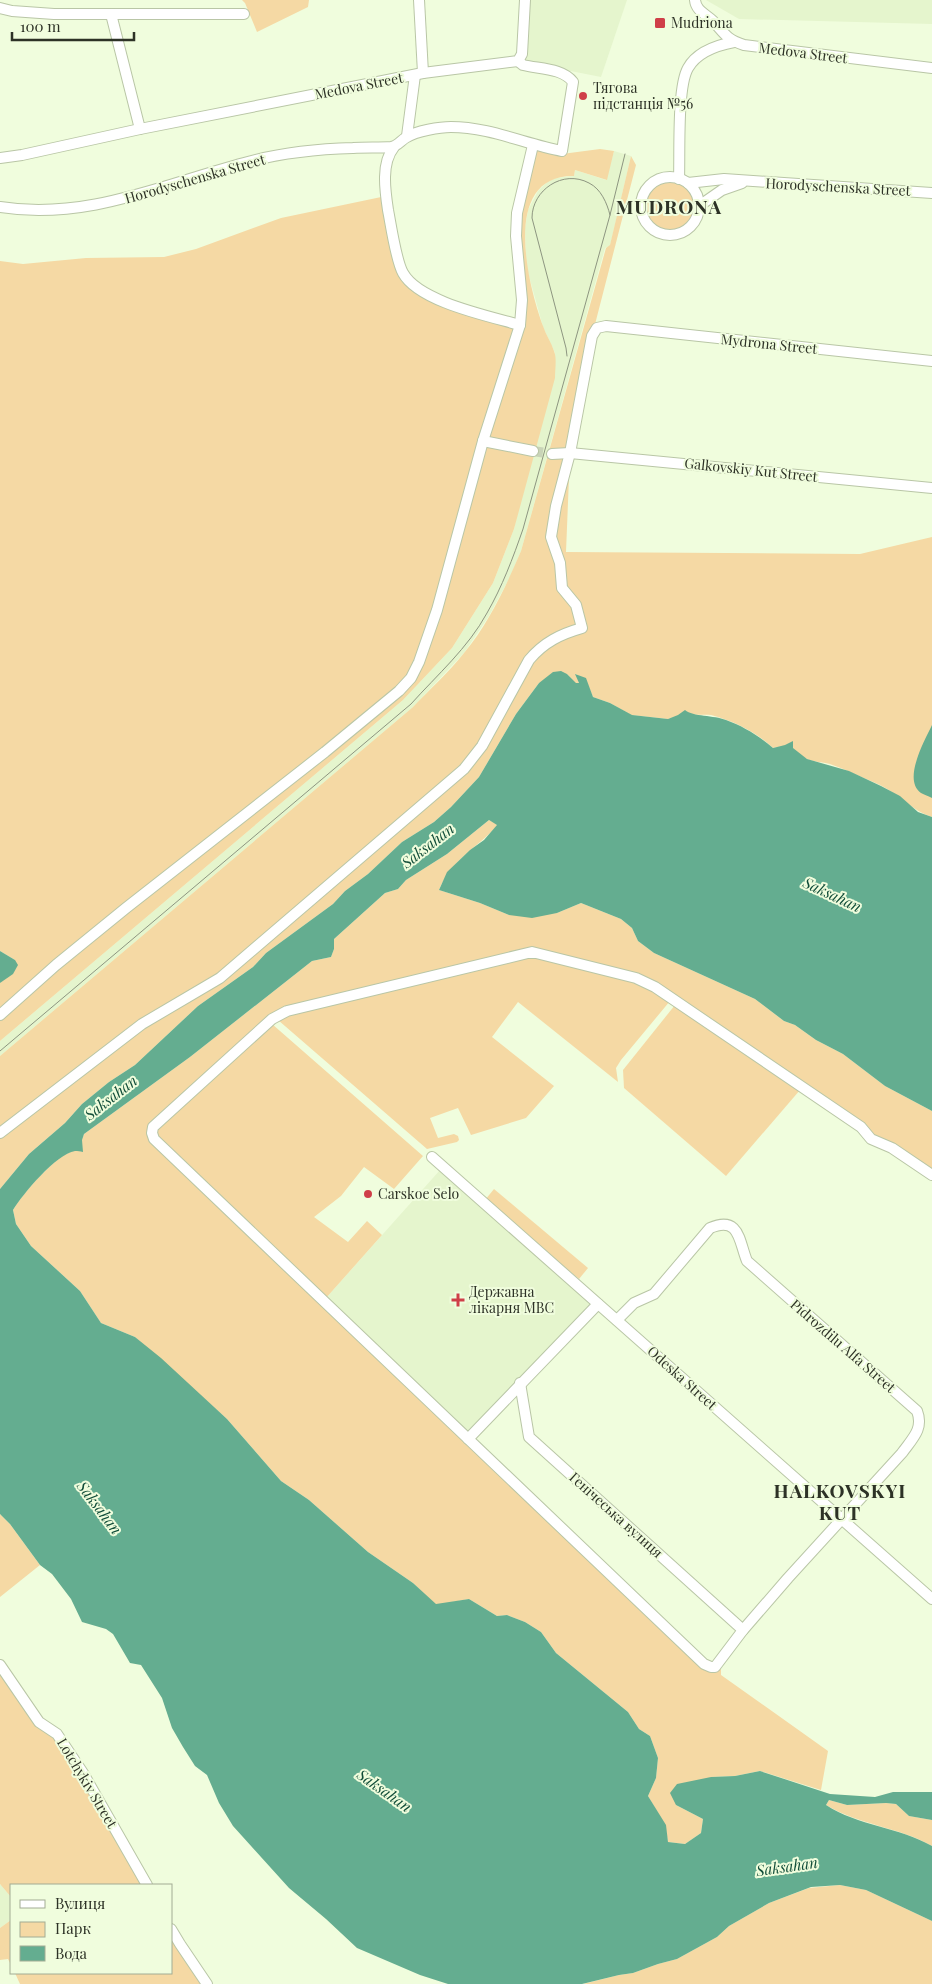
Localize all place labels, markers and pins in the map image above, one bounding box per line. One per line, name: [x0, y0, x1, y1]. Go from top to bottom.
place label: Mudriona: [671, 13, 733, 32]
marker: Mudriona: [653, 16, 667, 30]
place label: Тягова підстанція №56: [593, 78, 693, 113]
marker: Тягова підстанція №56: [577, 90, 589, 102]
place label: Carskое Selo: [378, 1184, 460, 1203]
marker: Carskое Selo: [362, 1188, 374, 1200]
place label: Державна лікарня МВС: [469, 1282, 554, 1317]
marker: Державна лікарня МВС: [451, 1293, 465, 1307]

